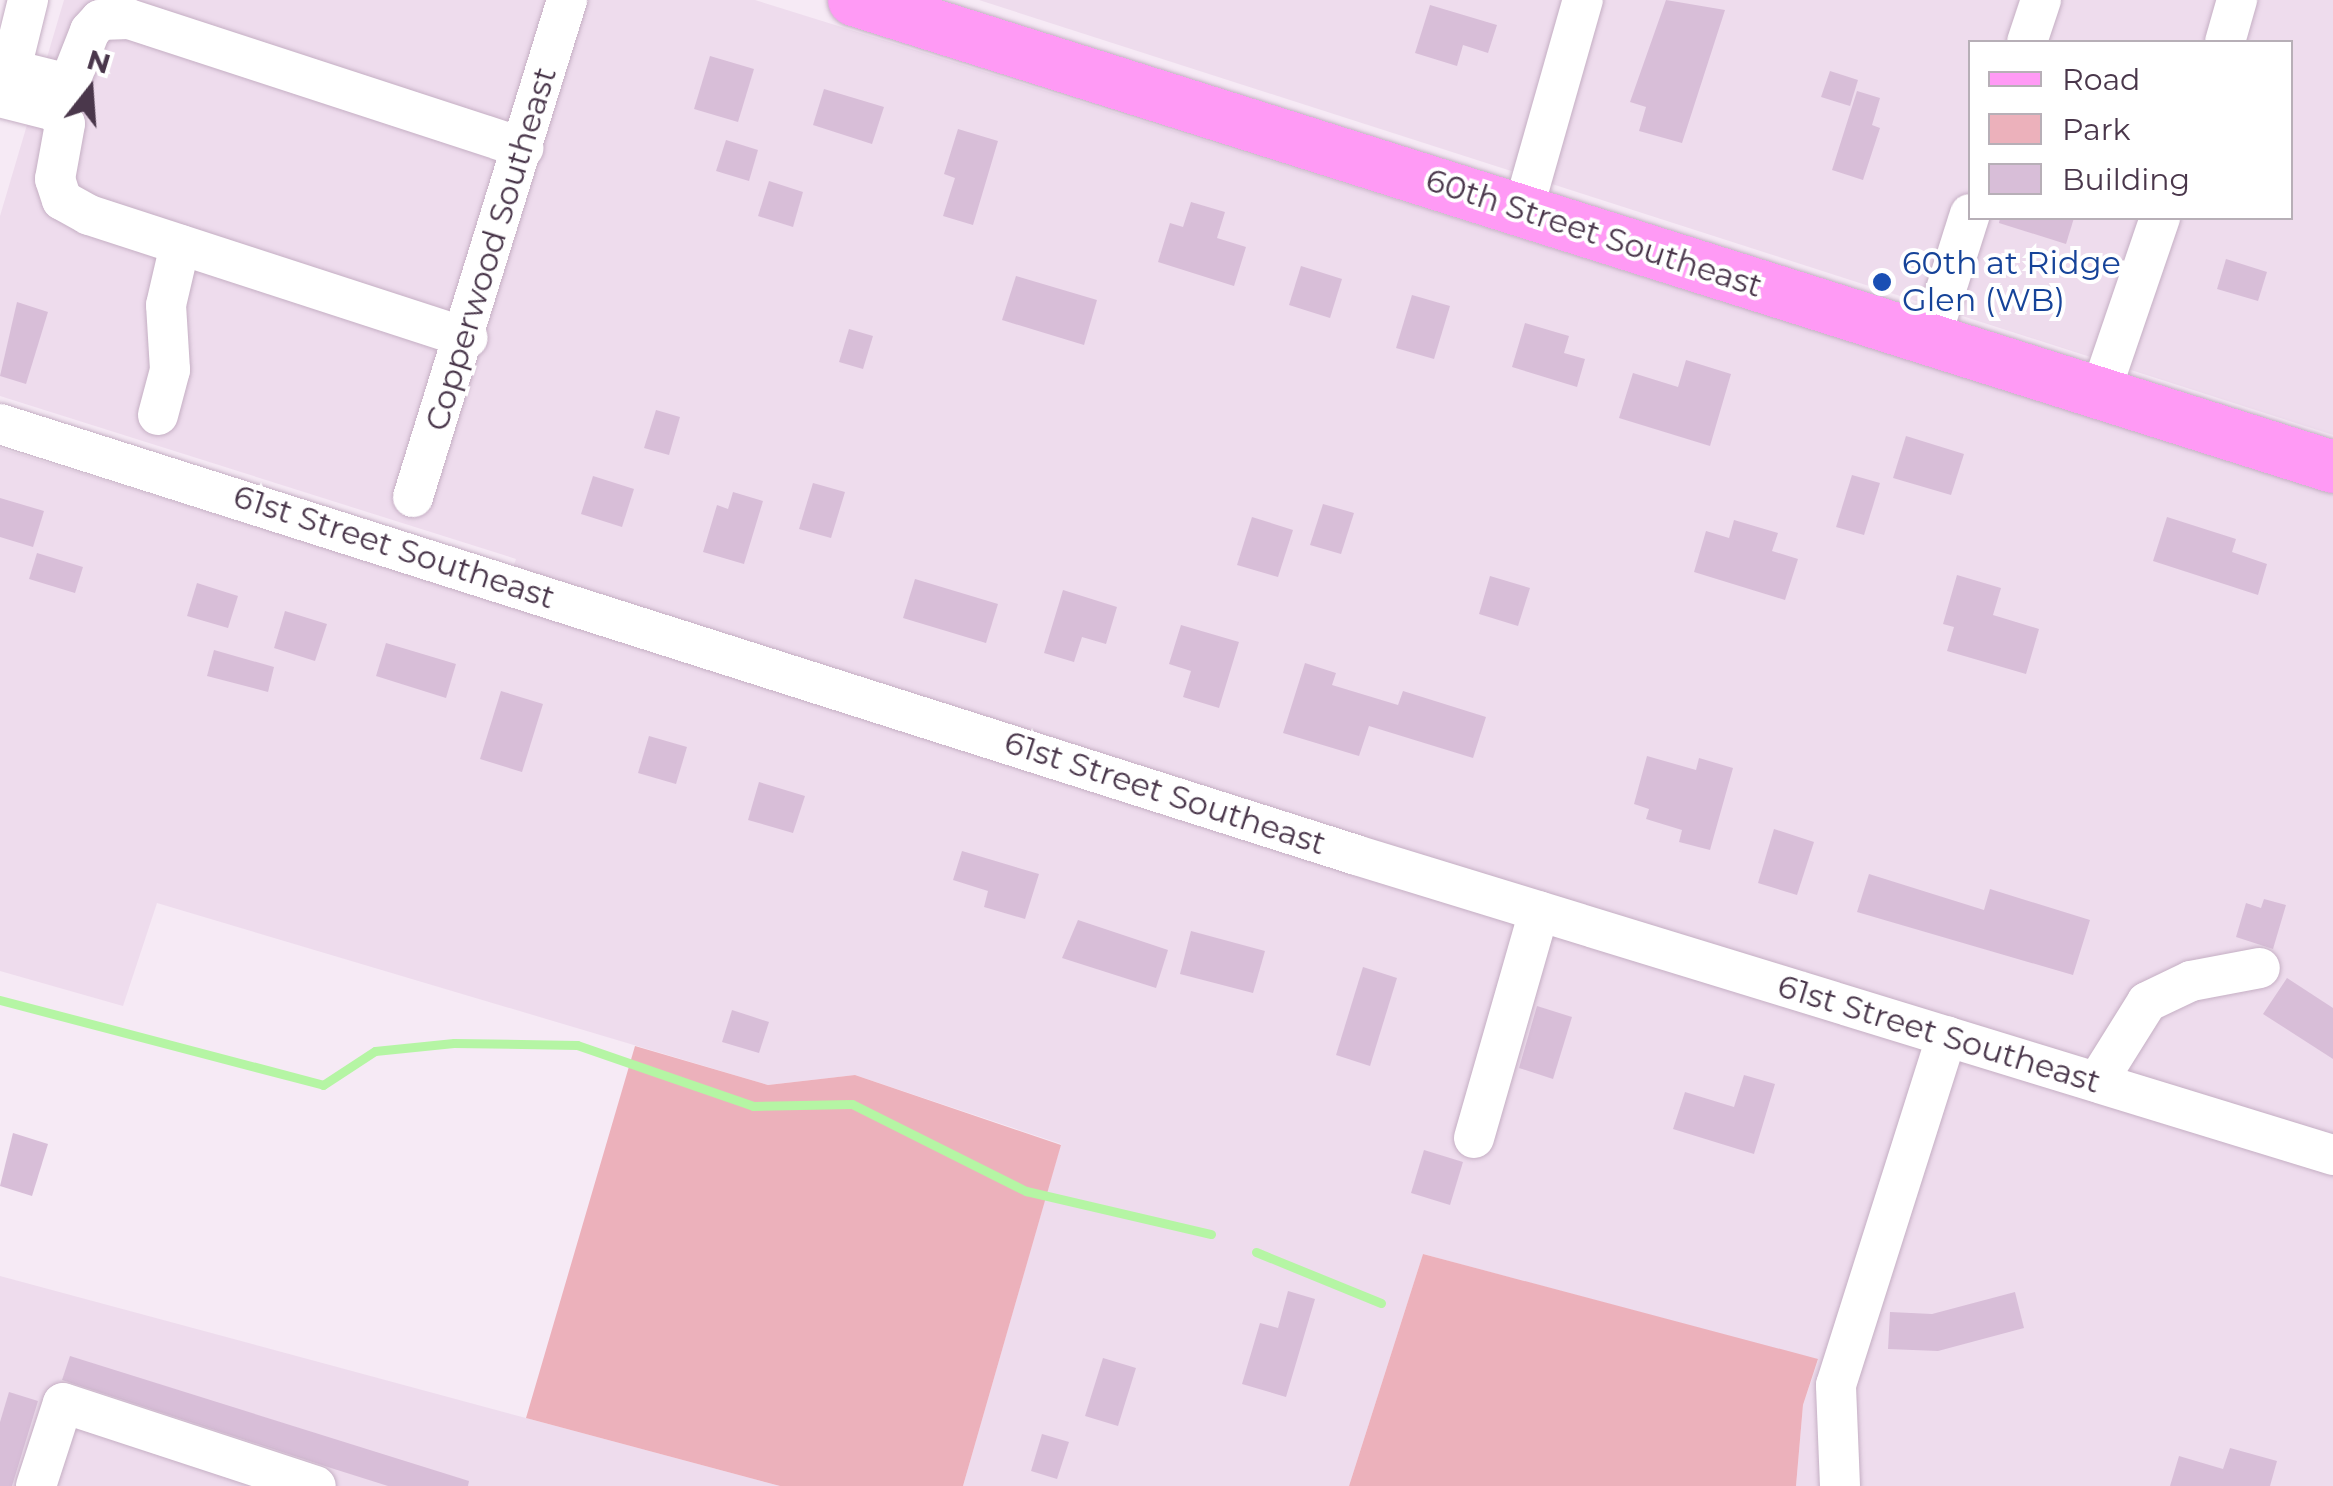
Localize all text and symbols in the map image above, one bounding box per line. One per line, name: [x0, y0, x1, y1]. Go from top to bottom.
north arrow: [40, 40, 140, 140]
legend: [1968, 40, 2293, 220]
text: N: [83, 42, 115, 81]
text: Road: [2062, 61, 2140, 98]
street label: Copperwood Southeast: [417, 63, 565, 435]
text: Park: [2062, 111, 2131, 148]
street label: 60th Street Southeast: [1421, 160, 1767, 306]
text: Building: [2062, 161, 2190, 198]
place label: 60th at Ridge Glen (WB): [1902, 245, 2121, 320]
marker: 60th at Ridge Glen (WB): [1871, 271, 1893, 293]
street label: 61st Street Southeast: [229, 477, 559, 617]
street label: 61st Street Southeast: [1000, 723, 1330, 863]
street label: 61st Street Southeast: [1773, 967, 2105, 1101]

